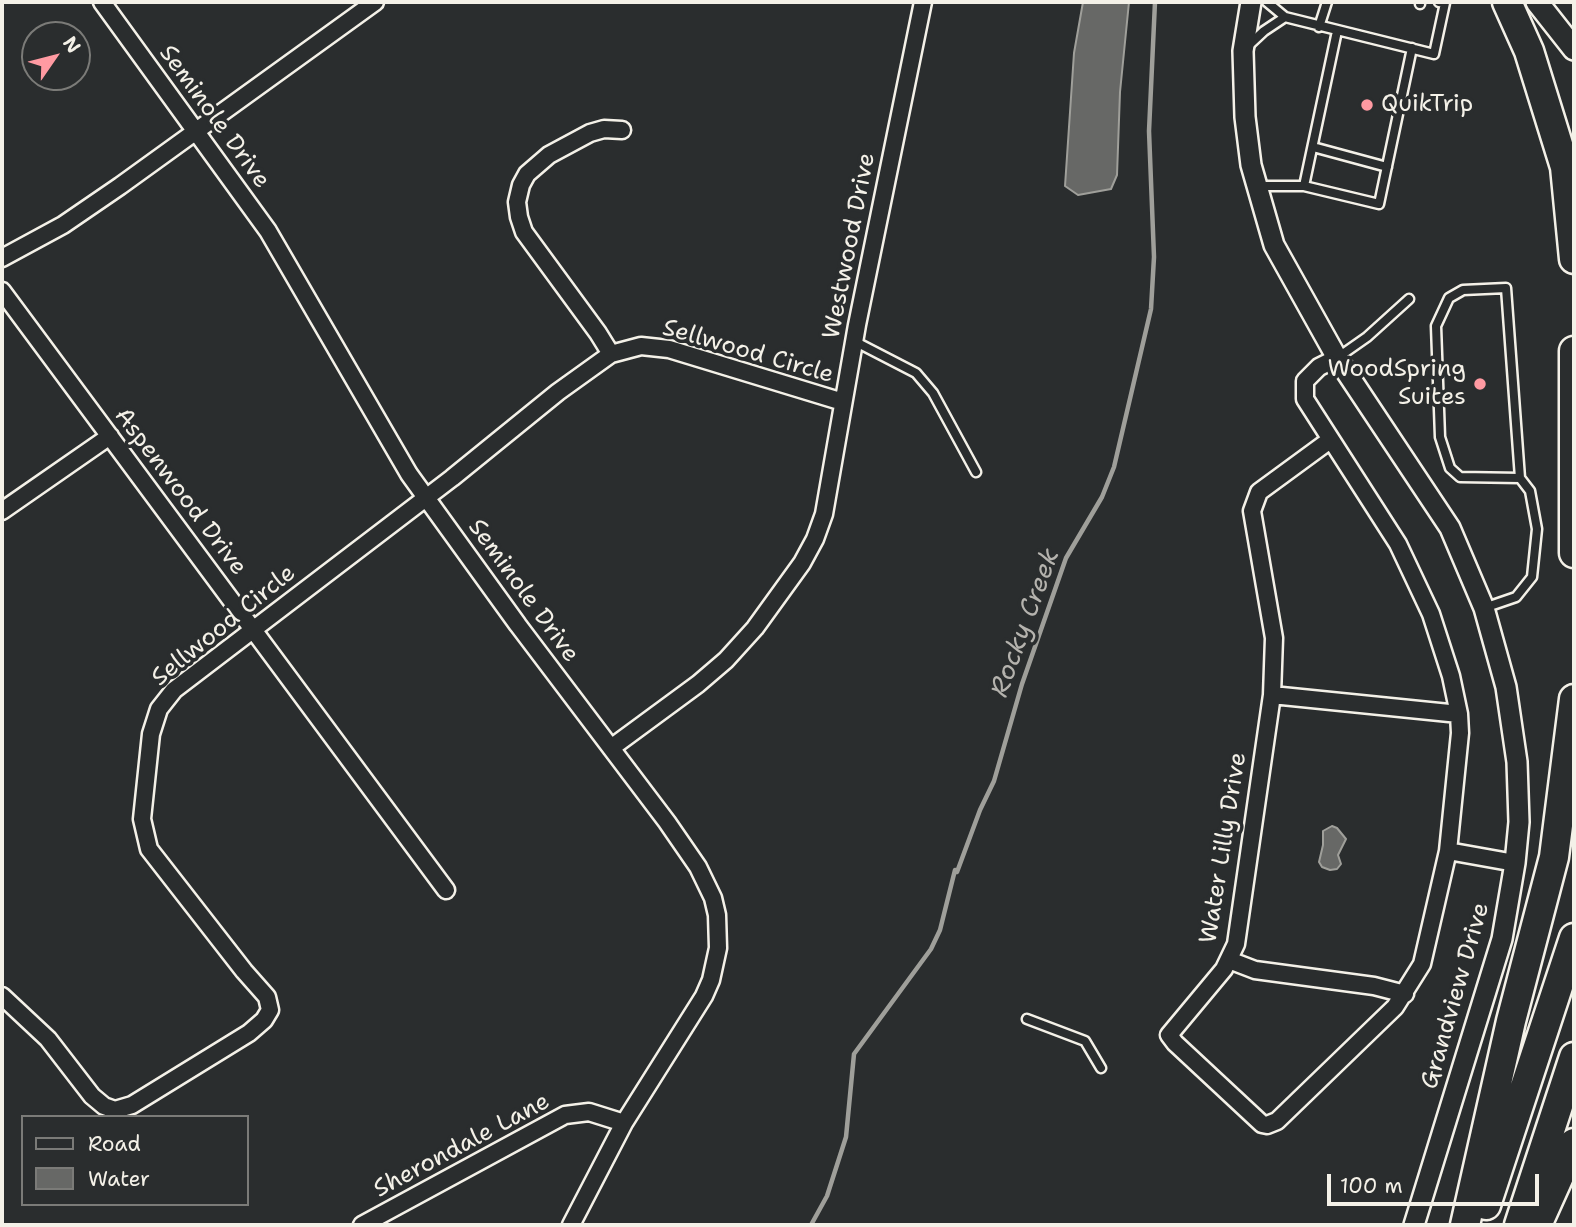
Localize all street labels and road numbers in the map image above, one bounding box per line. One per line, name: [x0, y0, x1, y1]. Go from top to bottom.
street label: Seminole Drive: [152, 40, 276, 194]
street label: Westwood Drive: [818, 150, 882, 342]
street label: Sellwood Circle: [659, 314, 837, 390]
street label: Aspenwood Drive: [108, 403, 252, 581]
street label: Seminole Drive: [461, 514, 585, 668]
street label: Sellwood Circle: [146, 559, 302, 693]
street label: Water Lilly Drive: [1195, 750, 1253, 946]
street label: Grandview Drive: [1416, 899, 1496, 1093]
street label: Sherondale Lane: [369, 1087, 555, 1205]

